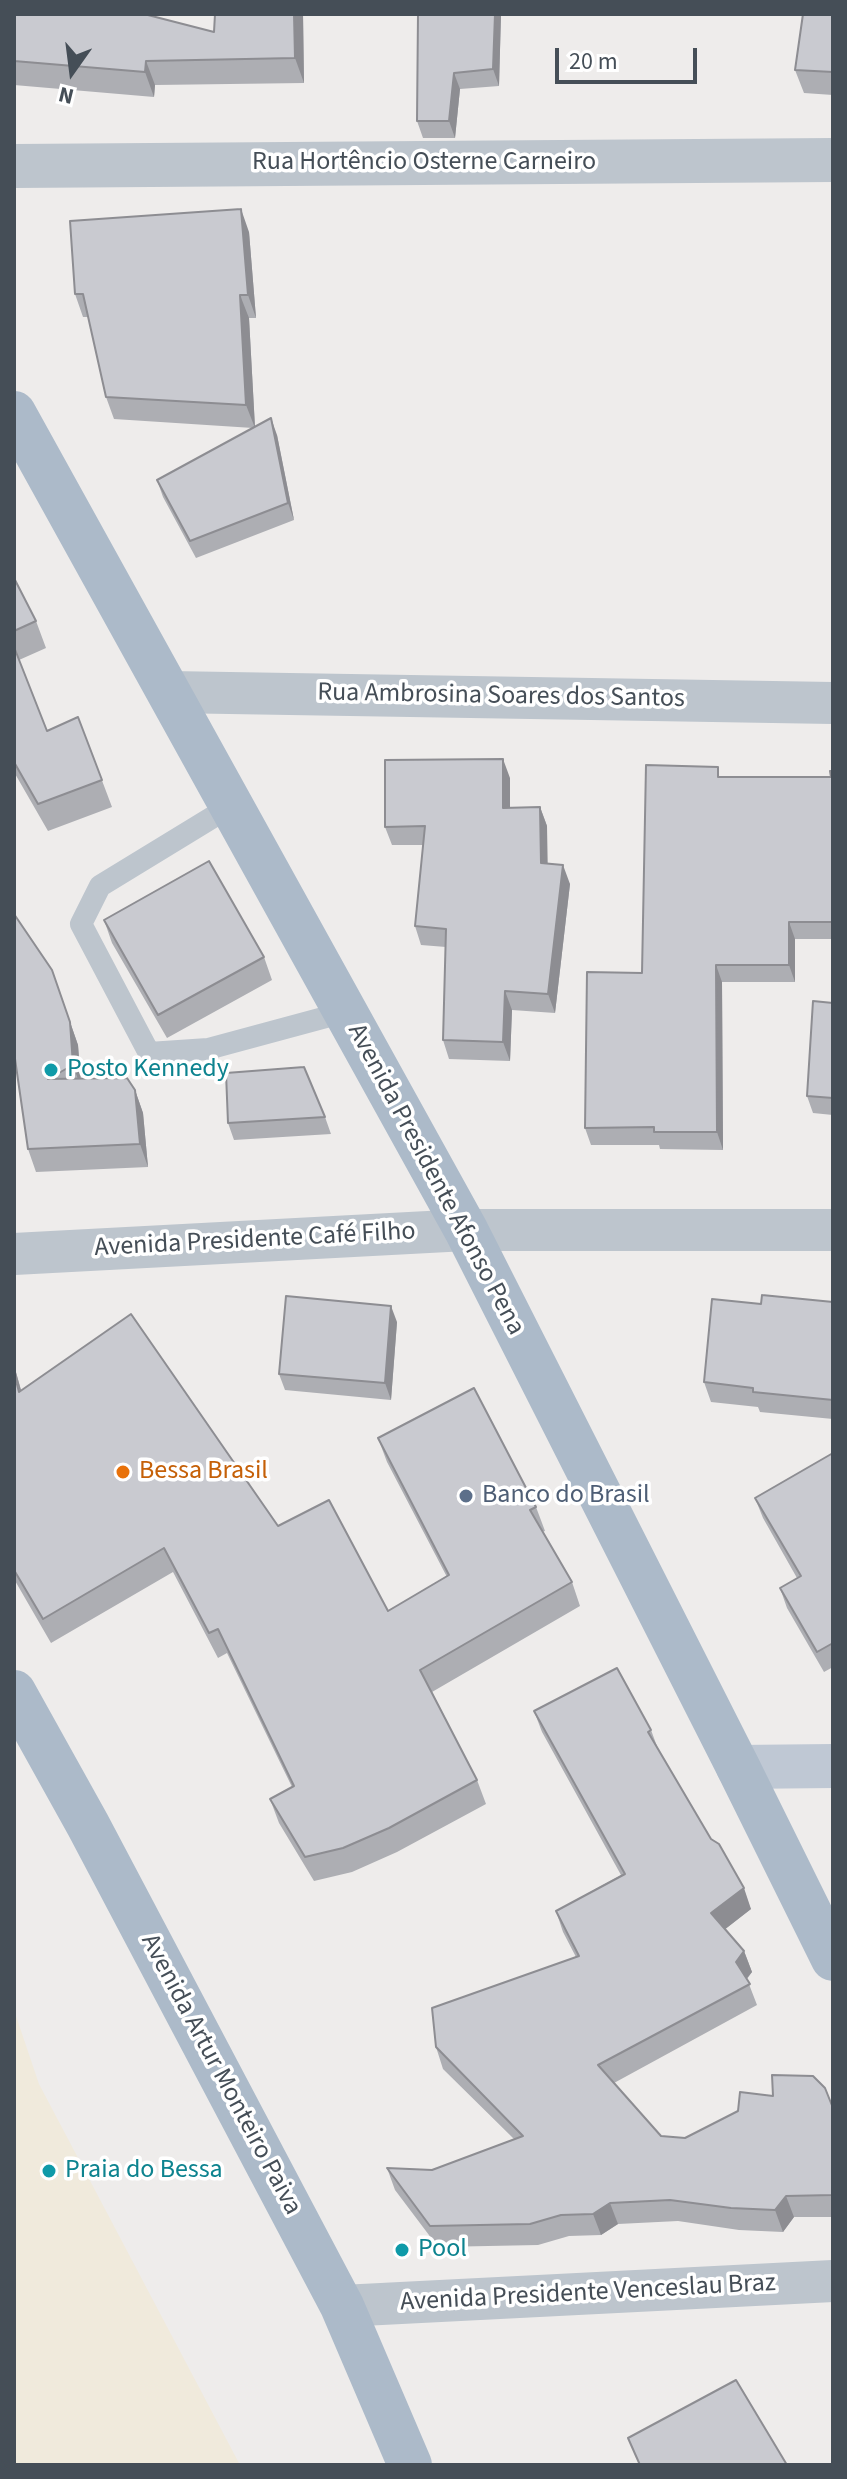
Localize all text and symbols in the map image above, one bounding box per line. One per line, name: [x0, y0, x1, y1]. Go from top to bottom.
north arrow: [32, 32, 112, 112]
scale bar: [559, 32, 701, 82]
text: 20 m: [569, 44, 618, 79]
text: N: [55, 78, 77, 113]
street label: Rua Hortêncio Osterne Carneiro: [252, 147, 596, 179]
street label: Rua Ambrosina Soares dos Santos: [317, 678, 685, 716]
street label: Avenida Presidente Afonso Pena: [340, 1019, 530, 1341]
place label: Posto Kennedy: [67, 1054, 229, 1086]
marker: Posto Kennedy: [42, 1061, 60, 1079]
street label: Avenida Presidente Café Filho: [94, 1217, 416, 1265]
place label: Bessa Brasil: [139, 1456, 268, 1488]
marker: Bessa Brasil: [114, 1463, 132, 1481]
place label: Banco do Brasil: [482, 1480, 650, 1512]
marker: Banco do Brasil: [457, 1487, 475, 1505]
street label: Avenida Artur Monteiro Paiva: [133, 1929, 307, 2221]
place label: Praia do Bessa: [65, 2155, 223, 2187]
marker: Praia do Bessa: [40, 2162, 58, 2180]
place label: Pool: [418, 2234, 467, 2266]
marker: Pool: [393, 2241, 411, 2259]
street label: Avenida Presidente Venceslau Braz: [399, 2269, 777, 2319]

